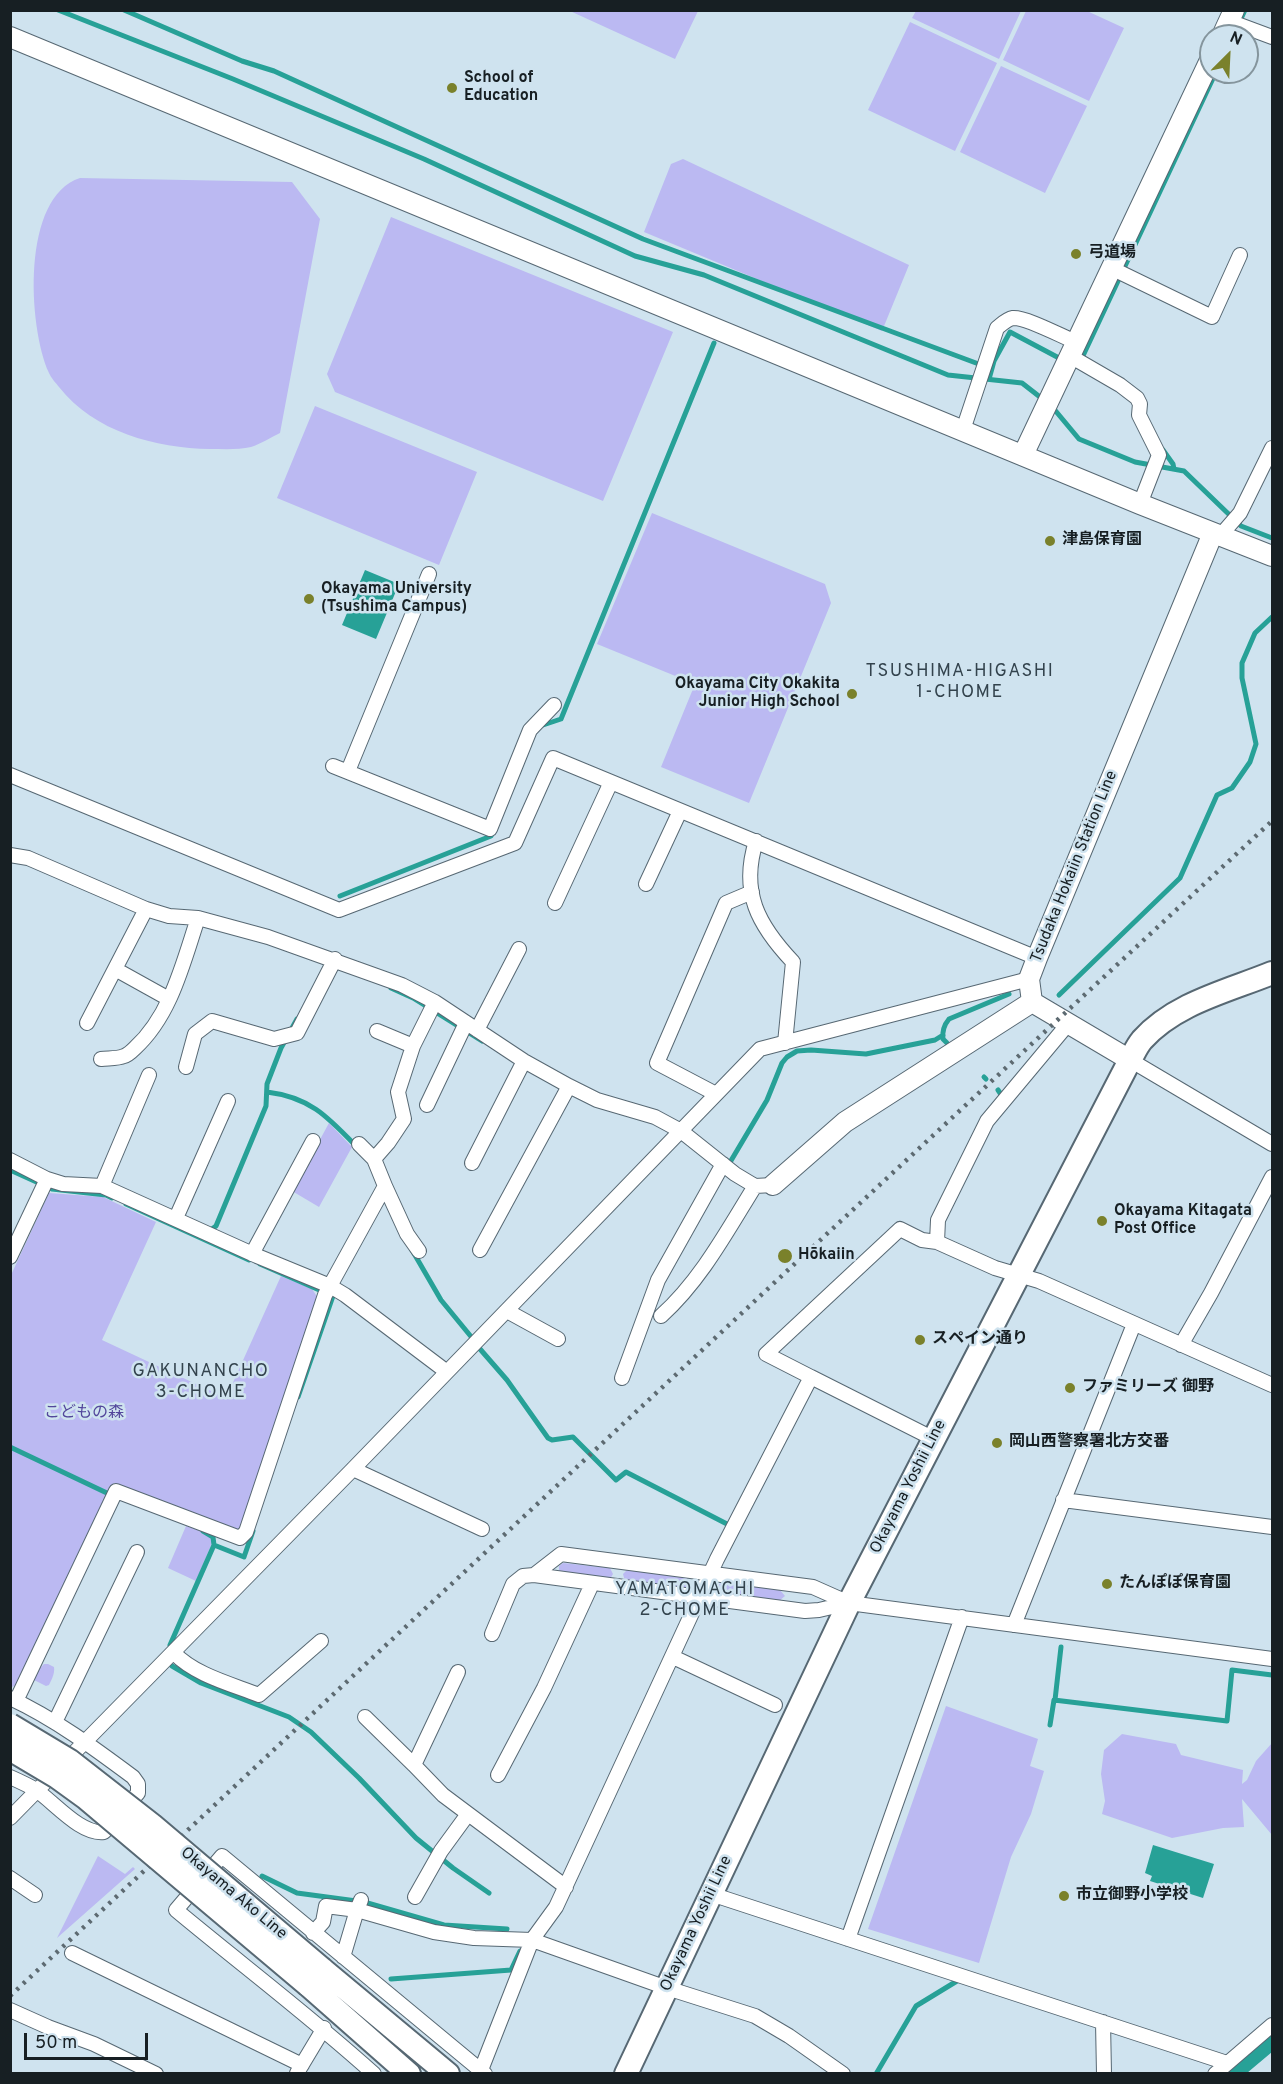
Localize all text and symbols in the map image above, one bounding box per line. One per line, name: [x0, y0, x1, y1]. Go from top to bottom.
north arrow: [1199, 24, 1259, 84]
text: N: [1226, 28, 1245, 51]
place label: School of Education: [464, 69, 538, 107]
marker: School of Education: [445, 81, 459, 95]
place label: 弓道場: [1088, 244, 1136, 264]
marker: 弓道場: [1069, 247, 1083, 261]
place label: 津島保育園: [1062, 531, 1142, 551]
marker: 津島保育園: [1043, 534, 1057, 548]
place label: Okayama University (Tsushima Campus): [321, 580, 472, 618]
marker: Okayama University (Tsushima Campus): [302, 592, 316, 606]
district label: TSUSHIMA-HIGASHI 1-CHOME: [866, 661, 1054, 704]
place label: Okayama City Okakita Junior High School: [675, 675, 840, 713]
marker: Okayama City Okakita Junior High School: [845, 687, 859, 701]
street label: Tsudaka Hokaiin Station Line: [1028, 768, 1122, 966]
place label: Okayama Kitagata Post Office: [1114, 1202, 1252, 1240]
marker: Okayama Kitagata Post Office: [1095, 1214, 1109, 1228]
place label: Hōkaiin: [798, 1246, 855, 1266]
marker: Hōkaiin: [776, 1247, 794, 1265]
place label: スペイン通り: [932, 1330, 1028, 1350]
marker: スペイン通り: [913, 1333, 927, 1347]
district label: GAKUNANCHO 3-CHOME: [133, 1361, 269, 1404]
place label: ファミリーズ 御野: [1082, 1378, 1214, 1398]
marker: ファミリーズ 御野: [1063, 1381, 1077, 1395]
park label: こどもの森: [44, 1404, 124, 1424]
street label: Okayama Yoshii Line: [867, 1417, 951, 1557]
place label: 岡山西警察署北方交番: [1009, 1433, 1169, 1453]
marker: 岡山西警察署北方交番: [990, 1436, 1004, 1450]
place label: たんぽぽ保育園: [1119, 1574, 1231, 1594]
marker: たんぽぽ保育園: [1100, 1577, 1114, 1591]
district label: YAMATOMACHI 2-CHOME: [615, 1579, 755, 1622]
street label: Okayama Ako Line: [176, 1844, 290, 1944]
street label: Okayama Yoshii Line: [657, 1853, 737, 1995]
place label: 市立御野小学校: [1076, 1886, 1188, 1906]
marker: 市立御野小学校: [1057, 1889, 1071, 1903]
scale bar: [27, 2021, 152, 2059]
text: 50 m: [35, 2032, 77, 2055]

